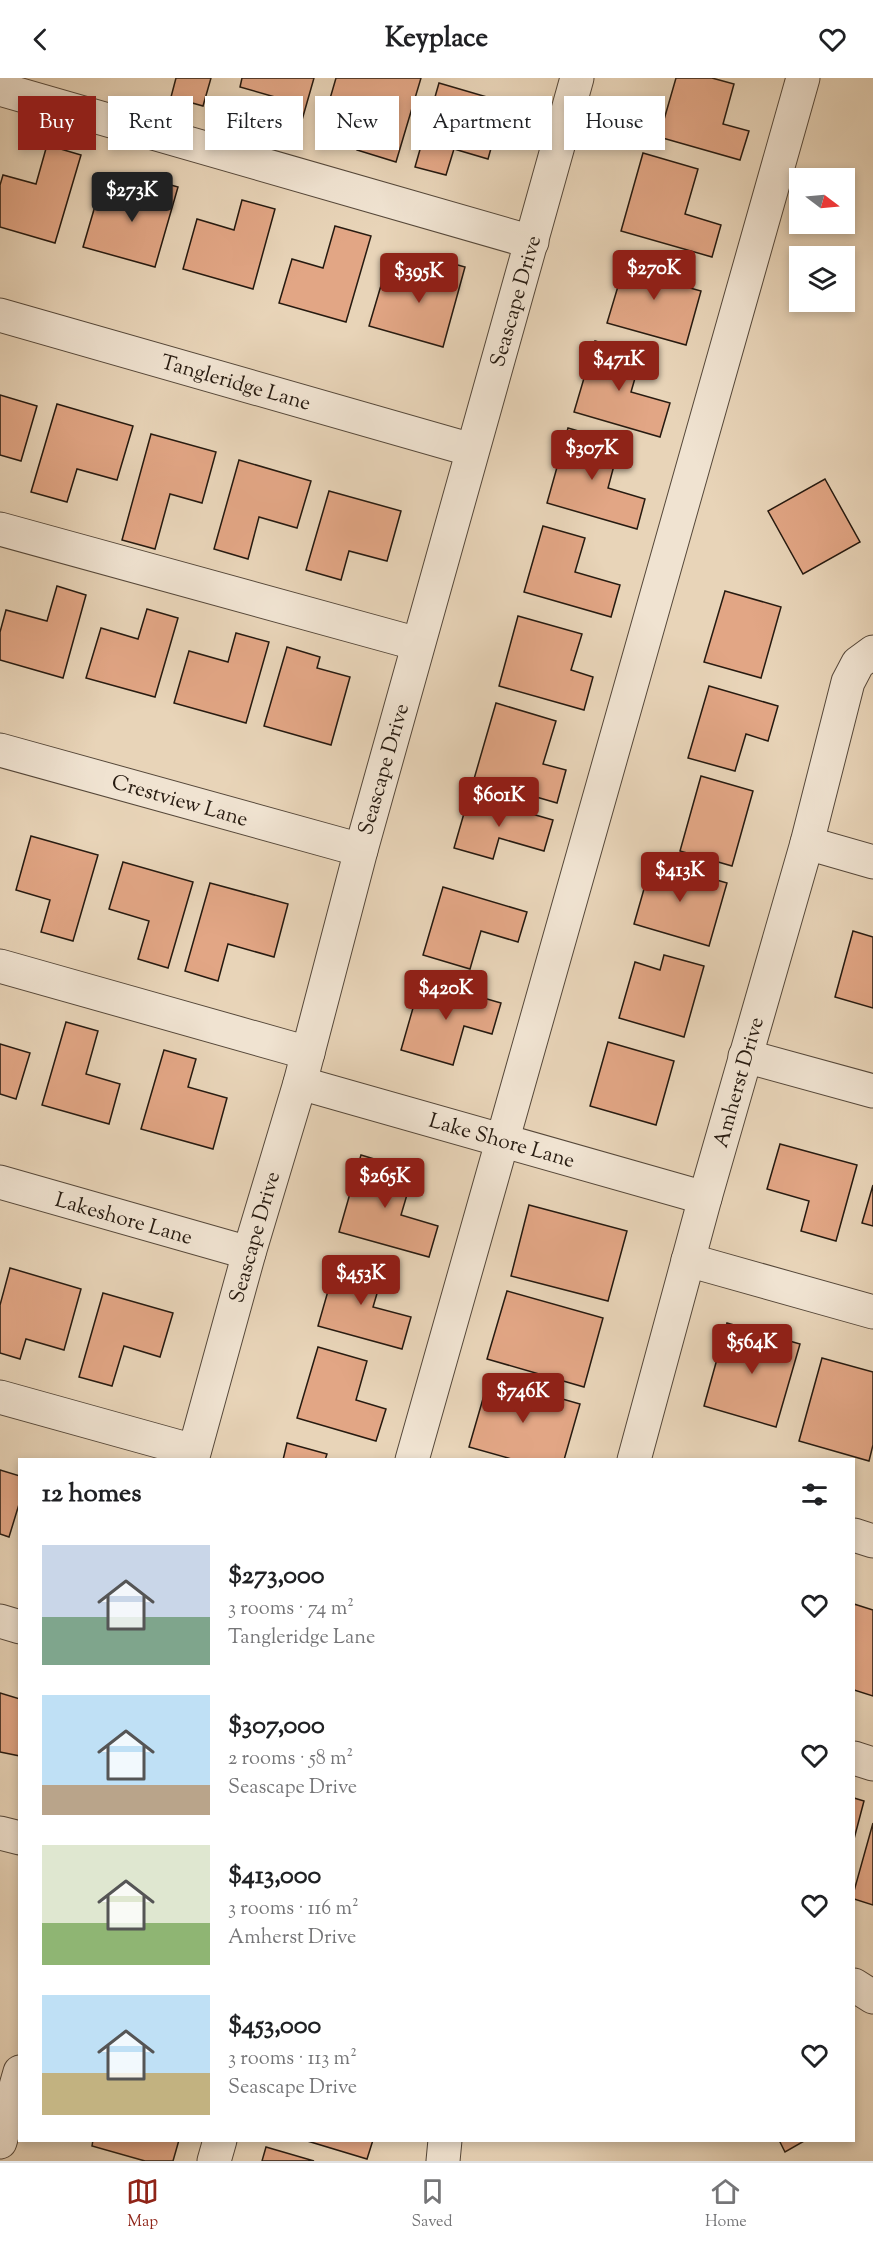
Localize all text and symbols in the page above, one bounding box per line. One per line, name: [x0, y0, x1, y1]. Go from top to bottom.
text: Keyplace: [385, 20, 488, 59]
icon: back: [24, 23, 57, 56]
icon: heart: [816, 23, 849, 56]
chip: Buy: [18, 96, 96, 150]
chip: Rent: [108, 96, 193, 150]
chip: Filters: [205, 96, 303, 150]
chip: New: [315, 96, 399, 150]
chip: Apartment: [411, 96, 552, 150]
chip: House: [564, 96, 665, 150]
north arrow: [789, 168, 855, 234]
map controls: [789, 168, 855, 312]
pin: $273K: [90, 172, 174, 223]
text: $273K: [106, 177, 158, 206]
street label: Seascape Drive: [484, 232, 550, 371]
button: layers: [789, 246, 855, 312]
pin: $270K: [612, 250, 696, 301]
pin: $395K: [377, 253, 461, 304]
text: $270K: [627, 255, 681, 284]
text: $395K: [394, 258, 444, 287]
pin: $471K: [577, 341, 661, 392]
text: $471K: [593, 346, 645, 375]
street label: Tangleridge Lane: [157, 348, 314, 420]
pin: $307K: [550, 430, 634, 481]
text: $307K: [565, 435, 619, 464]
street label: Seascape Drive: [352, 700, 418, 839]
street label: Crestview Lane: [108, 768, 251, 836]
pin: $601K: [457, 777, 541, 828]
text: $601K: [473, 782, 525, 811]
pin: $413K: [638, 852, 722, 903]
text: $413K: [655, 857, 705, 886]
pin: $420K: [404, 970, 488, 1021]
text: $420K: [418, 975, 474, 1004]
street label: Amherst Drive: [707, 1014, 773, 1151]
street label: Lake Shore Lane: [425, 1107, 578, 1177]
pin: $265K: [343, 1158, 427, 1209]
text: $265K: [359, 1163, 411, 1192]
street label: Seascape Drive: [223, 1168, 289, 1307]
street label: Lakeshore Lane: [51, 1186, 196, 1254]
pin: $453K: [319, 1255, 403, 1306]
text: $453K: [336, 1260, 386, 1289]
pin: $564K: [710, 1324, 794, 1375]
text: $564K: [726, 1329, 778, 1358]
pin: $746K: [481, 1373, 565, 1424]
text: $746K: [496, 1378, 550, 1407]
text: 12 homes: [42, 1476, 141, 1513]
icon: filters: [798, 1478, 831, 1511]
text: $273,000: [228, 1558, 325, 1595]
icon: home: [90, 1569, 162, 1641]
icon: heart: [798, 1589, 831, 1622]
text: 3 rooms · 74 m²: [228, 1595, 354, 1624]
text: Tangleridge Lane: [228, 1624, 375, 1653]
text: $307,000: [228, 1708, 325, 1745]
icon: home: [90, 1719, 162, 1791]
icon: heart: [798, 1739, 831, 1772]
text: 2 rooms · 58 m²: [228, 1745, 353, 1774]
text: Seascape Drive: [228, 1774, 357, 1803]
text: $413,000: [228, 1858, 321, 1895]
icon: home: [90, 1869, 162, 1941]
icon: heart: [798, 1889, 831, 1922]
text: 3 rooms · 116 m²: [228, 1895, 359, 1924]
text: Amherst Drive: [228, 1924, 356, 1953]
text: $453,000: [228, 2008, 321, 2045]
icon: home: [90, 2019, 162, 2091]
icon: heart: [798, 2039, 831, 2072]
text: 3 rooms · 113 m²: [228, 2045, 357, 2074]
text: Seascape Drive: [228, 2074, 357, 2103]
tab: Map: [126, 2175, 159, 2234]
tab: Saved: [411, 2175, 453, 2234]
tab: Home: [705, 2175, 747, 2234]

